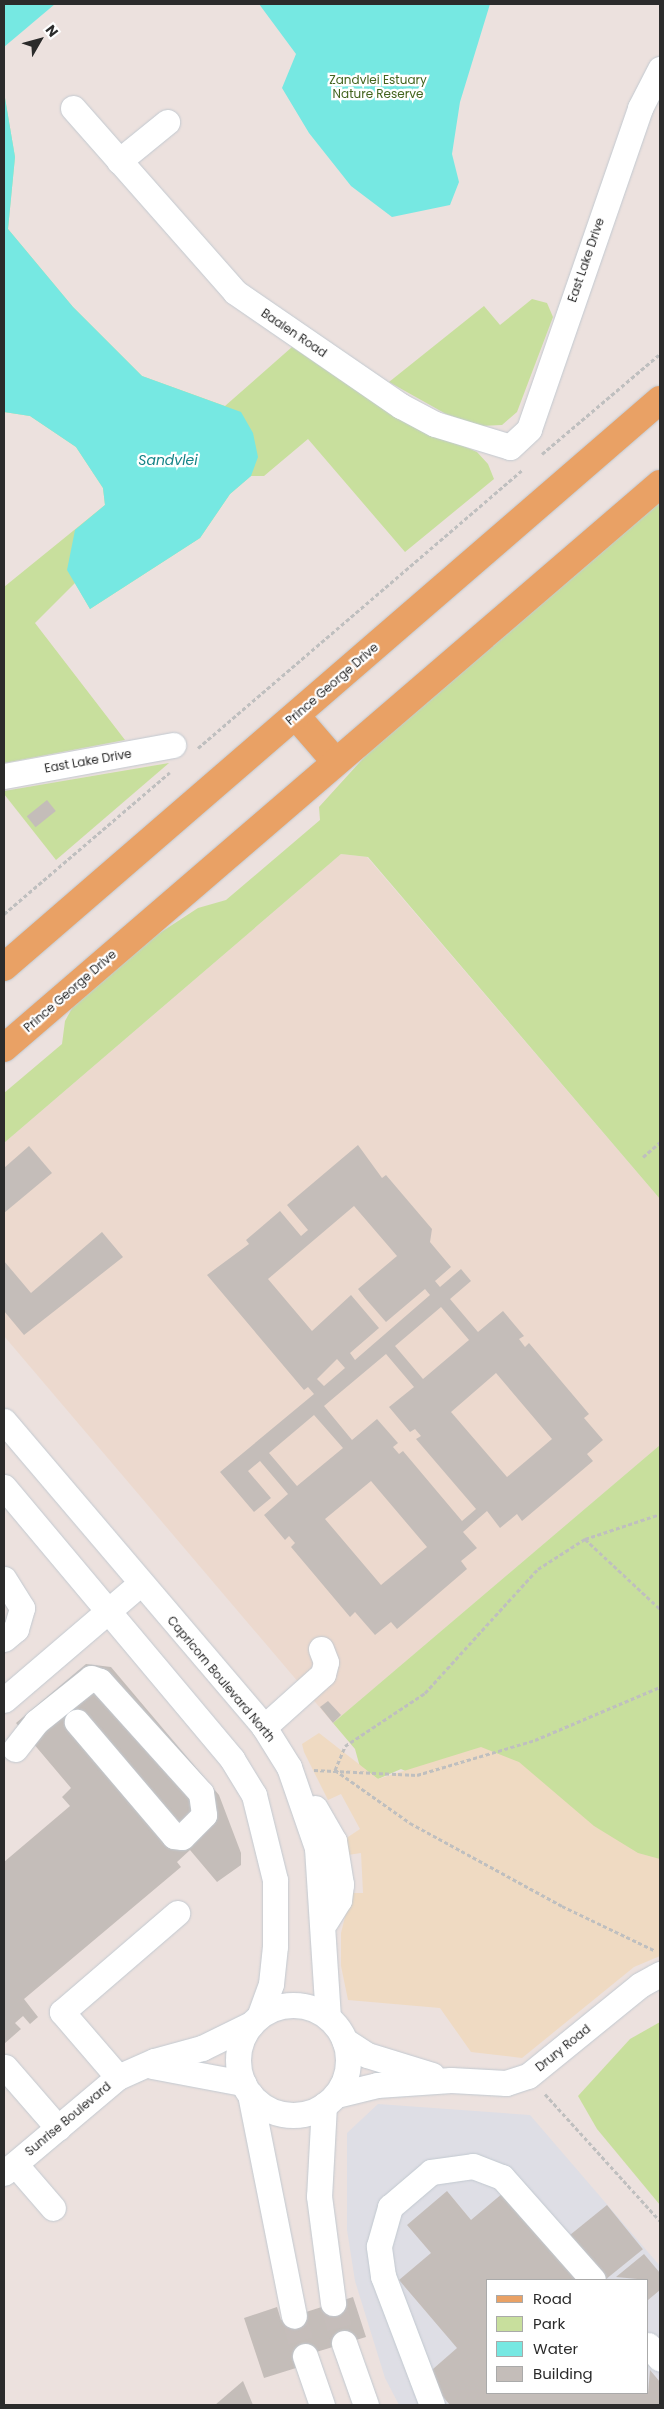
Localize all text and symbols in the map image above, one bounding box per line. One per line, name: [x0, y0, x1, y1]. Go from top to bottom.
north arrow: [15, 15, 65, 65]
text: N: [41, 20, 63, 41]
park label: Zandvlei Estuary Nature Reserve: [329, 73, 427, 101]
street label: East Lake Drive: [565, 216, 607, 304]
street label: Baalen Road: [258, 306, 330, 360]
water label: Sandvlei: [138, 452, 198, 468]
street label: Prince George Drive: [283, 640, 381, 728]
street label: East Lake Drive: [43, 746, 133, 776]
street label: Prince George Drive: [21, 947, 119, 1035]
street label: Capricorn Boulevard North: [164, 1613, 278, 1745]
street label: Drury Road: [533, 2022, 593, 2074]
street label: Sunrise Boulevard: [22, 2079, 114, 2159]
legend: [487, 2279, 649, 2394]
text: Road: [533, 2288, 572, 2309]
text: Park: [533, 2313, 565, 2334]
text: Water: [533, 2338, 578, 2359]
text: Building: [533, 2363, 593, 2384]

